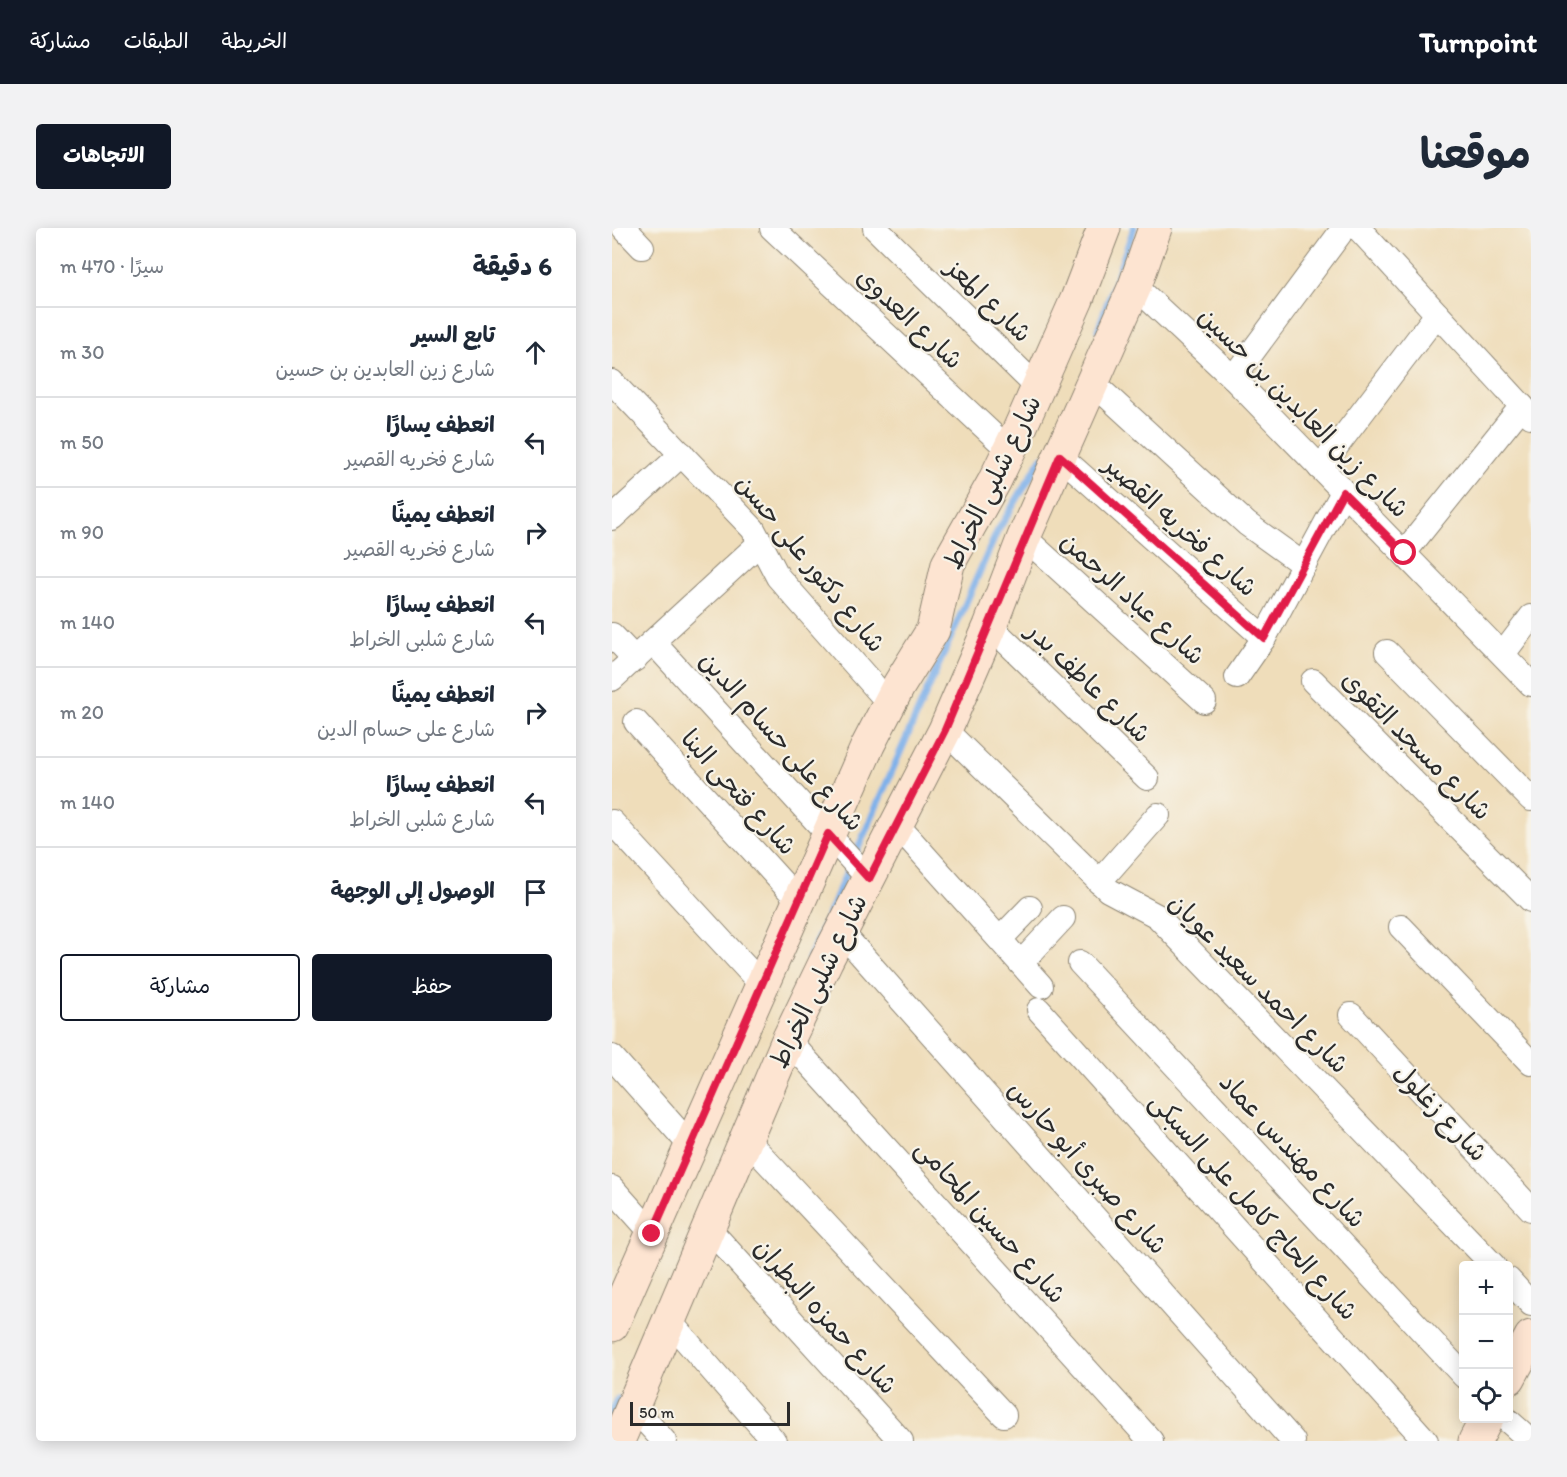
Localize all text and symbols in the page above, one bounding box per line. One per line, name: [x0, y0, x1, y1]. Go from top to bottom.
text: Turnpoint: [1419, 25, 1537, 59]
text: مشاركة: [30, 28, 91, 53]
text: الطبقات: [124, 28, 189, 53]
text: الخريطة: [222, 28, 287, 53]
button: الاتجاهات: [36, 124, 171, 189]
text: موقعنا: [1420, 128, 1531, 179]
text: 6 دقيقة: [472, 250, 552, 282]
street label: شارع المعز: [936, 250, 1039, 350]
text: سيرًا · 470 m: [60, 254, 164, 278]
street label: شارع العدوى: [849, 260, 970, 377]
street label: شارع زين العابدين بن حسين: [1190, 300, 1416, 526]
text: تابع السير: [412, 321, 495, 348]
icon: ahead: [519, 336, 552, 369]
text: 30 m: [60, 340, 105, 364]
text: شارع زين العابدين بن حسين: [276, 357, 495, 381]
street label: شارع شلبى الخراط: [936, 390, 1050, 575]
text: انعطف يسارًا: [386, 411, 495, 438]
icon: left: [519, 426, 552, 459]
text: 50 m: [60, 430, 104, 454]
text: شارع فخريه القصير: [345, 447, 495, 471]
street label: شارع فخريه القصير: [1095, 448, 1264, 605]
street label: شارع دكتور على حسن: [728, 467, 893, 660]
text: انعطف يمينًا: [392, 501, 495, 528]
icon: right: [519, 516, 552, 549]
text: 90 m: [60, 520, 104, 544]
street label: شارع عباد الرحمن: [1053, 525, 1212, 673]
text: شارع فخريه القصير: [345, 537, 495, 561]
route start: [1390, 539, 1416, 565]
text: انعطف يسارًا: [386, 591, 495, 618]
icon: left: [519, 606, 552, 639]
text: 140 m: [60, 610, 115, 634]
street label: شارع عاطف بدر: [1017, 613, 1158, 751]
text: شارع شلبى الخراط: [349, 627, 495, 651]
street label: شارع على حسام الدين: [690, 644, 871, 840]
street label: شارع مسجد التقوى: [1334, 663, 1499, 828]
text: انعطف يمينًا: [392, 681, 495, 708]
icon: right: [519, 696, 552, 729]
text: 20 m: [60, 700, 104, 724]
text: شارع على حسام الدين: [317, 717, 495, 741]
street label: شارع فتحى البنا: [673, 723, 804, 863]
text: انعطف يسارًا: [386, 771, 495, 798]
icon: left: [519, 786, 552, 819]
text: 140 m: [60, 790, 115, 814]
text: شارع شلبى الخراط: [349, 807, 495, 831]
icon: arrive: [519, 876, 552, 909]
text: الوصول إلى الوجهة: [330, 877, 495, 904]
street label: شارع احمد سعيد عويان: [1161, 886, 1356, 1081]
street label: شارع شلبى الخراط: [762, 889, 876, 1074]
button: مشاركة: [60, 954, 300, 1021]
button: حفظ: [312, 954, 552, 1021]
street label: شارع زغلول: [1386, 1056, 1495, 1169]
street label: شارع مهندس عماد: [1212, 1066, 1373, 1236]
street label: شارع صبرى أبو حارس: [1000, 1073, 1175, 1262]
street label: شارع الحاج كامل على السبكى: [1142, 1085, 1365, 1328]
street label: شارع حسين المحامى: [907, 1132, 1073, 1311]
route end: [638, 1220, 664, 1246]
street label: شارع حمزه البطران: [746, 1231, 905, 1402]
map controls: [1459, 1261, 1513, 1423]
button: +: [1459, 1261, 1513, 1315]
button: −: [1459, 1315, 1513, 1369]
button: locate: [1459, 1369, 1513, 1423]
scale bar: [630, 1399, 790, 1426]
text: 50 m: [639, 1403, 674, 1422]

